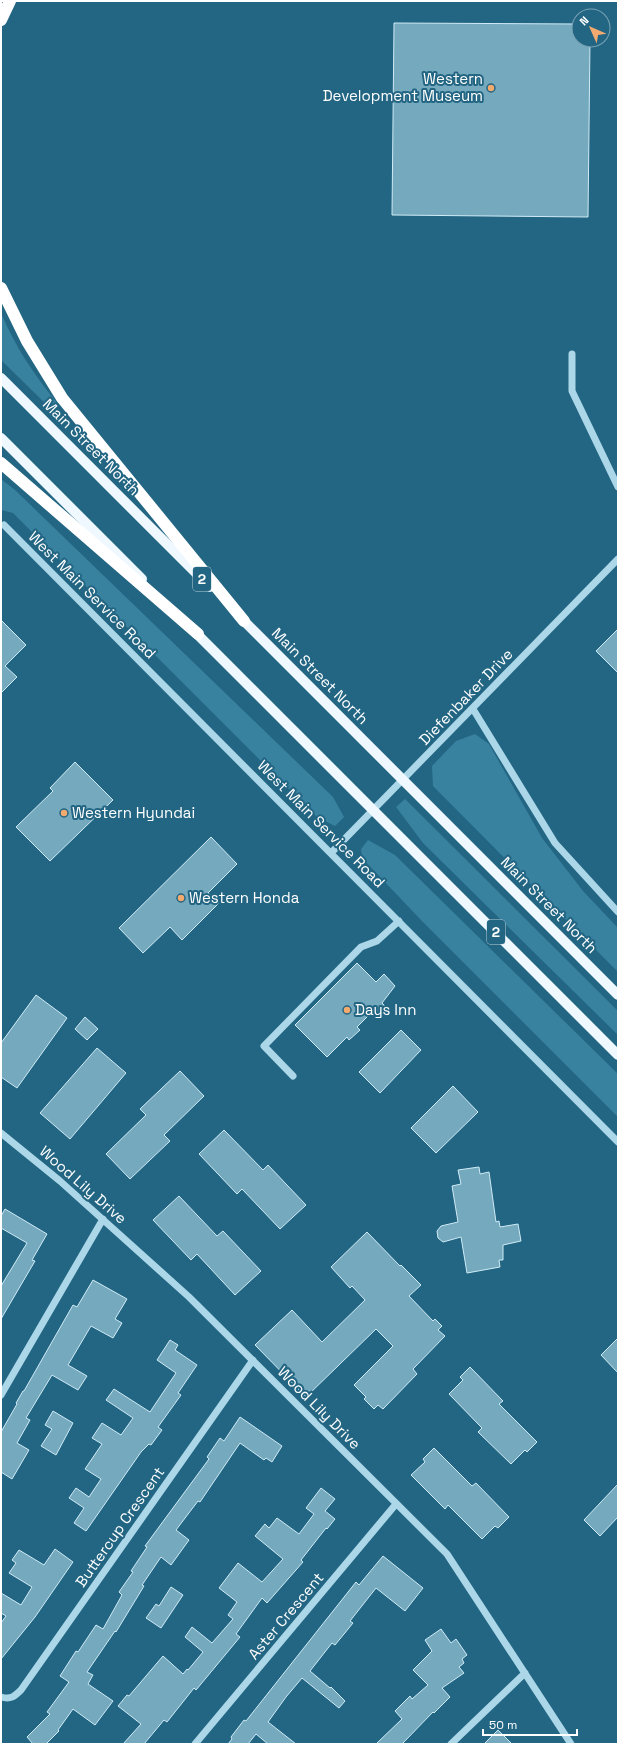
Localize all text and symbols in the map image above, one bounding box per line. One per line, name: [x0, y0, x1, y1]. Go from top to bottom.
north arrow: [571, 8, 611, 48]
text: N: [576, 13, 591, 28]
place label: Western Development Museum: [323, 69, 483, 105]
marker: Western Development Museum: [486, 83, 496, 93]
street label: Main Street North: [39, 394, 144, 499]
street label: West Main Service Road: [25, 527, 160, 662]
road number: 2: [193, 567, 211, 591]
street label: Main Street North: [268, 623, 373, 728]
street label: Diefenbaker Drive: [415, 644, 517, 749]
street label: West Main Service Road: [254, 756, 389, 891]
place label: Western Hyundai: [72, 803, 195, 822]
marker: Western Hyundai: [59, 808, 69, 818]
street label: Main Street North: [497, 852, 602, 957]
place label: Western Honda: [189, 888, 300, 907]
marker: Western Honda: [176, 893, 186, 903]
road number: 2: [487, 920, 505, 944]
place label: Days Inn: [355, 1000, 416, 1019]
marker: Days Inn: [342, 1005, 352, 1015]
street label: Wood Lily Drive: [36, 1142, 131, 1228]
street label: Wood Lily Drive: [274, 1362, 365, 1453]
street label: Buttercup Crescent: [71, 1463, 168, 1590]
street label: Aster Crescent: [244, 1568, 328, 1663]
scale bar: [483, 1711, 577, 1737]
text: 50 m: [489, 1717, 517, 1733]

